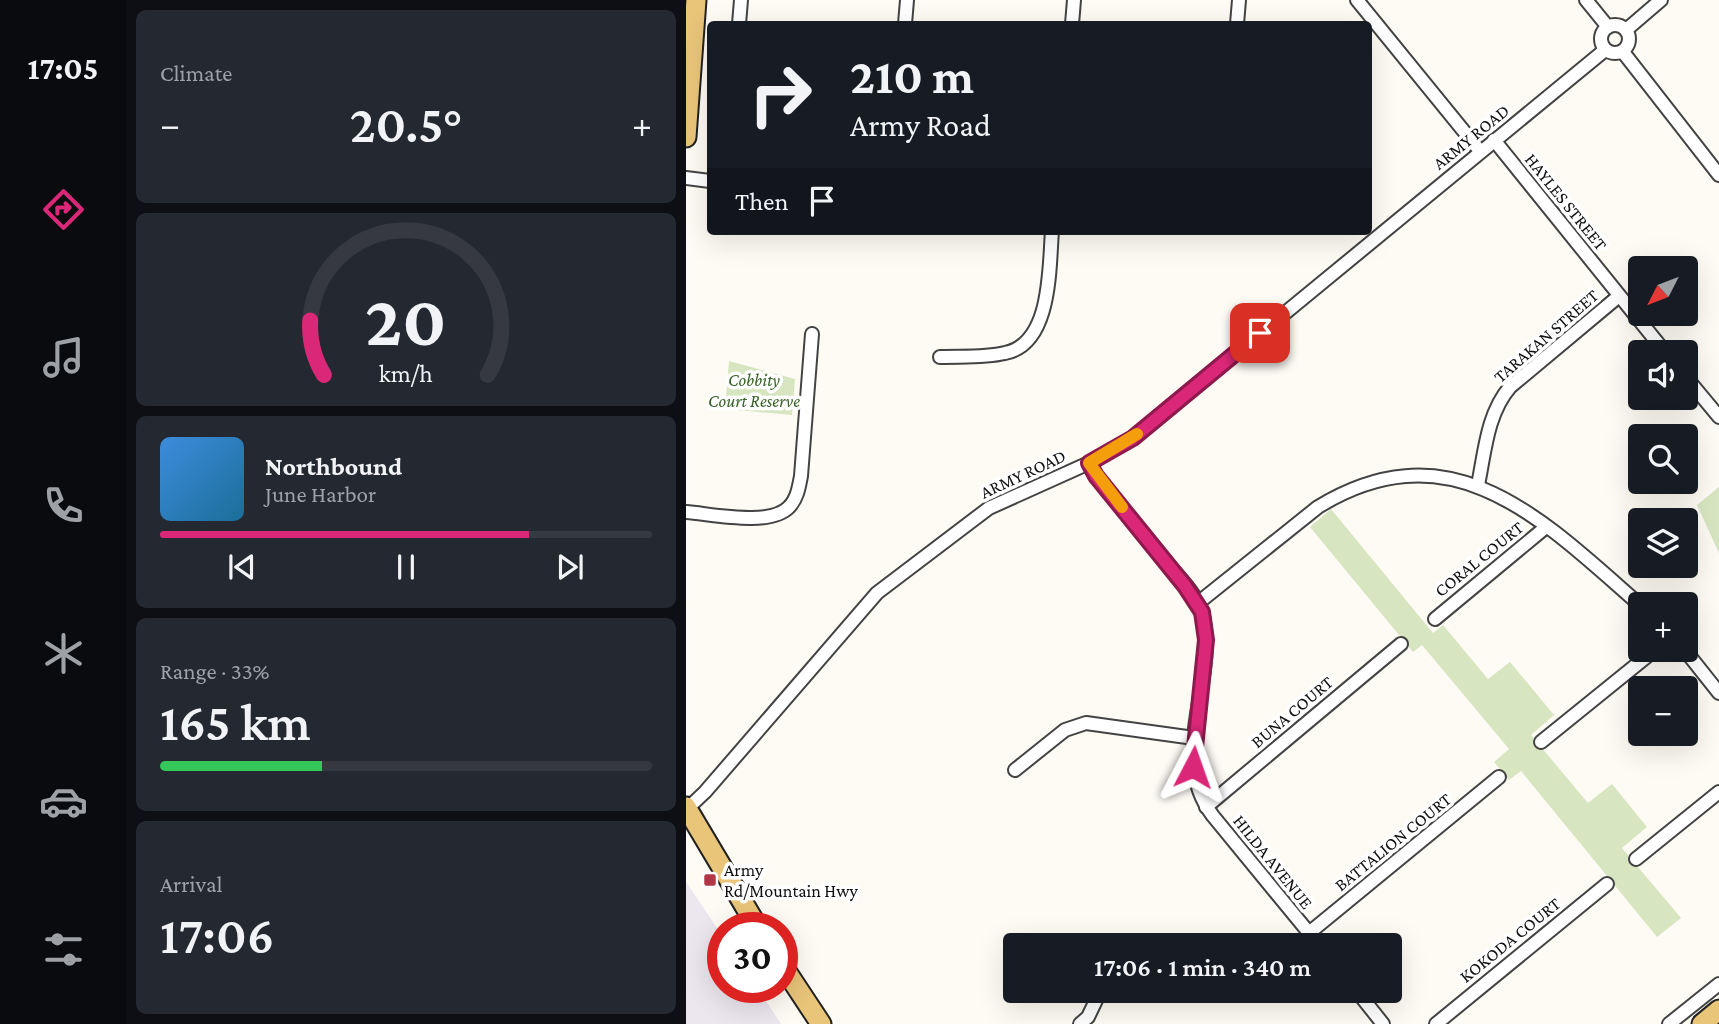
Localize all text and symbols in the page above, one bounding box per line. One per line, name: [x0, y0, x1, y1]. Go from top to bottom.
icon: right: [735, 49, 826, 140]
text: 210 m: [850, 49, 974, 104]
text: 17:05: [28, 50, 98, 86]
text: Climate: [160, 60, 232, 86]
text: 20.5°: [350, 95, 462, 153]
street label: ARMY ROAD: [1429, 100, 1513, 174]
text: −: [160, 103, 180, 145]
text: +: [632, 103, 652, 145]
text: Army Road: [850, 107, 991, 143]
street label: HAYLES STREET: [1521, 150, 1611, 255]
icon: arrive: [803, 182, 841, 220]
icon: directions: [39, 185, 88, 234]
text: Then: [735, 187, 789, 216]
north arrow: [1628, 256, 1698, 326]
map controls: [1628, 256, 1698, 746]
text: 20: [365, 281, 447, 362]
street label: TARAKAN STREET: [1490, 285, 1603, 387]
pin: [1230, 303, 1290, 363]
icon: arrive: [1241, 314, 1279, 352]
icon: music: [39, 333, 88, 382]
button: sound: [1628, 340, 1698, 410]
text: km/h: [379, 360, 433, 387]
park label: Cobbity Court Reserve: [708, 370, 800, 411]
button: search: [1628, 424, 1698, 494]
street label: ARMY ROAD: [977, 445, 1069, 503]
text: Northbound: [265, 452, 402, 481]
icon: phone: [39, 481, 88, 530]
text: June Harbor: [265, 481, 376, 507]
button: layers: [1628, 508, 1698, 578]
street label: CORAL COURT: [1431, 517, 1528, 601]
icon: previous: [223, 548, 261, 586]
icon: pause: [387, 548, 425, 586]
icon: next: [551, 548, 589, 586]
button: +: [1628, 592, 1698, 662]
icon: climate: [39, 629, 88, 678]
text: Range · 33%: [160, 658, 270, 684]
street label: BUNA COURT: [1247, 672, 1337, 752]
button: −: [1628, 676, 1698, 746]
text: 165 km: [160, 693, 311, 751]
position arrow: [1156, 730, 1230, 804]
icon: car: [39, 777, 88, 826]
street label: BATTALION COURT: [1331, 789, 1455, 895]
street label: HILDA AVENUE: [1229, 811, 1317, 913]
place label: Army Rd/Mountain Hwy: [724, 860, 859, 901]
text: Arrival: [160, 871, 223, 897]
marker: Army Rd/Mountain Hwy: [702, 872, 718, 888]
street label: KOKODA COURT: [1456, 893, 1564, 987]
text: 17:06: [160, 906, 274, 964]
speed limit sign: 30: [707, 912, 798, 1003]
icon: filters: [39, 925, 88, 974]
text: 17:06 · 1 min · 340 m: [1094, 953, 1311, 982]

